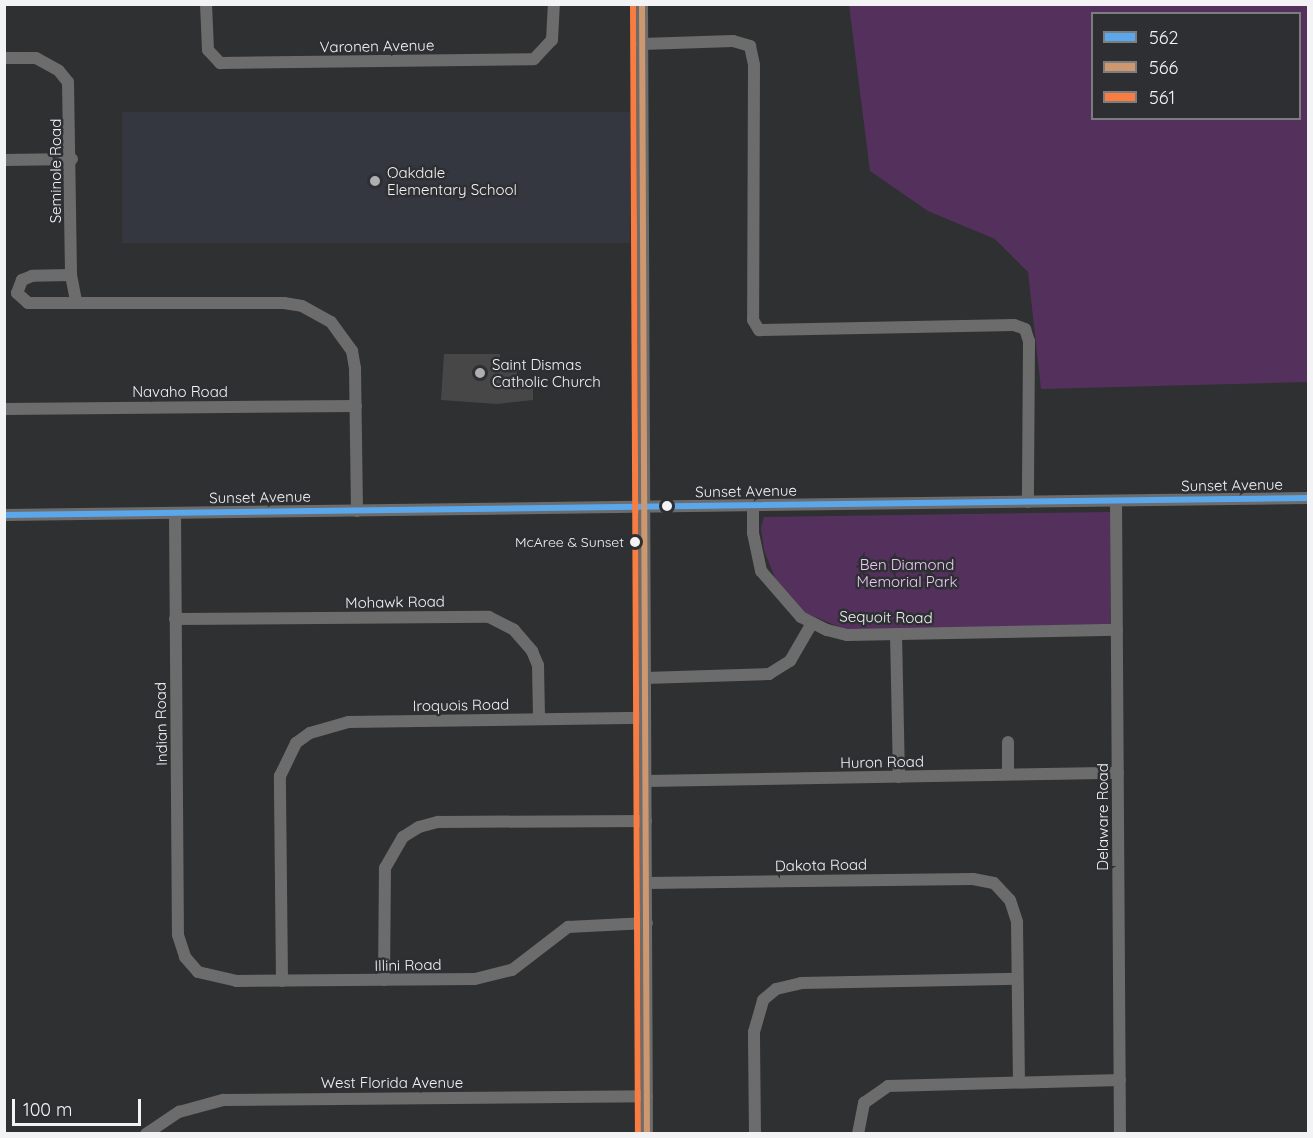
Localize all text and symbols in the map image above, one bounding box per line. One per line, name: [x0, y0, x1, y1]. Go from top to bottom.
legend: [1091, 12, 1301, 120]
text: 562: [1149, 26, 1178, 49]
street label: Varonen Avenue: [320, 36, 434, 56]
text: 566: [1149, 56, 1178, 79]
text: 561: [1149, 86, 1175, 109]
street label: Seminole Road: [47, 119, 65, 223]
place label: Oakdale Elementary School: [387, 163, 517, 198]
marker: Oakdale Elementary School: [368, 174, 382, 188]
place label: Saint Dismas Catholic Church: [492, 355, 601, 390]
marker: Saint Dismas Catholic Church: [473, 366, 487, 380]
street label: Navaho Road: [132, 383, 228, 401]
street label: Sunset Avenue: [1181, 475, 1283, 495]
street label: Sunset Avenue: [695, 481, 797, 501]
street label: Sunset Avenue: [209, 487, 311, 507]
unlabelled marker: [661, 500, 673, 512]
place label: McAree & Sunset: [515, 534, 624, 550]
marker: McAree & Sunset: [629, 536, 641, 548]
park label: Ben Diamond Memorial Park: [857, 555, 957, 590]
street label: Mohawk Road: [345, 592, 445, 612]
street label: Sequoit Road: [839, 607, 933, 627]
street label: Indian Road: [151, 682, 171, 766]
street label: Iroquois Road: [413, 695, 509, 715]
street label: Huron Road: [840, 752, 924, 772]
street label: Delaware Road: [1094, 763, 1112, 871]
street label: Dakota Road: [775, 855, 867, 875]
street label: Illini Road: [374, 955, 442, 975]
street label: West Florida Avenue: [321, 1074, 463, 1092]
scale bar: [15, 1087, 144, 1125]
text: 100 m: [23, 1098, 72, 1121]

